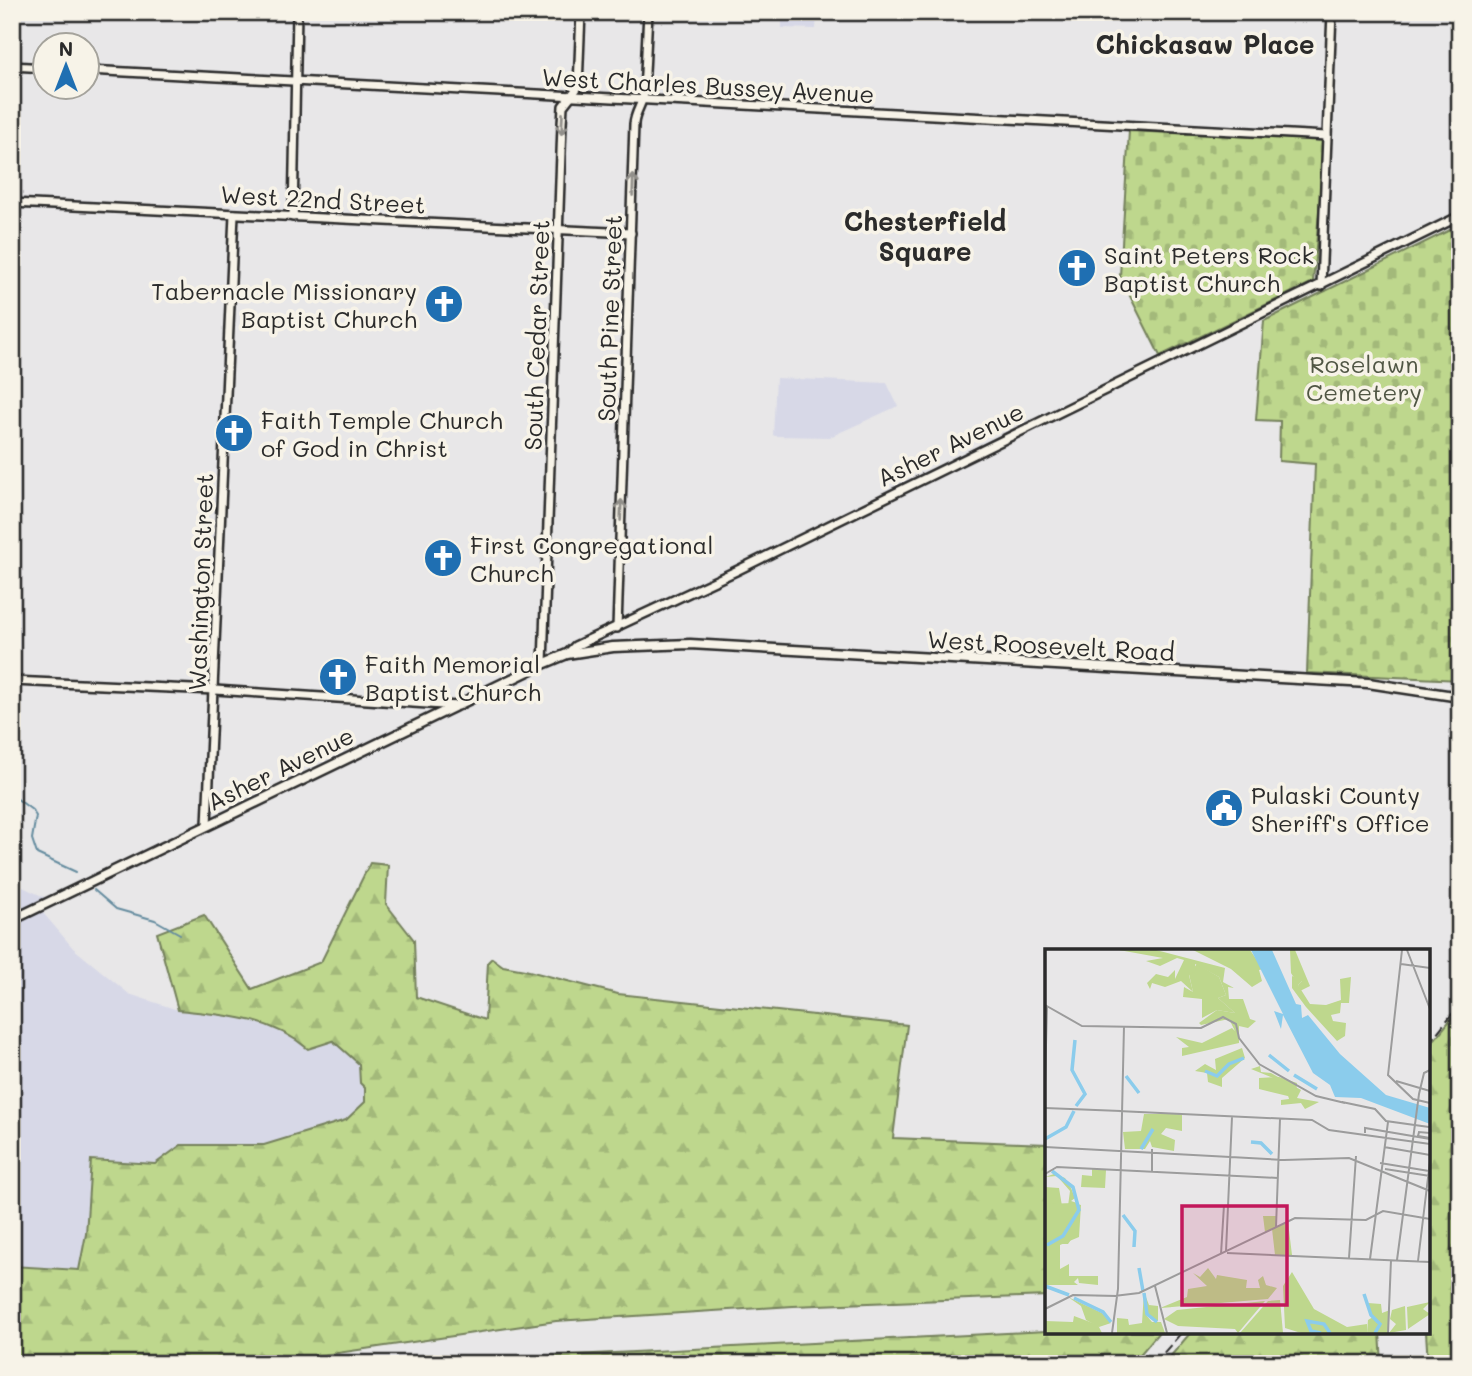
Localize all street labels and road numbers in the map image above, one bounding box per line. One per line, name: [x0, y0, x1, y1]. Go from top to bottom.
street label: West Charles Bussey Avenue: [541, 61, 875, 109]
street label: West 22nd Street: [220, 178, 426, 220]
street label: South Pine Street: [590, 214, 628, 422]
street label: South Cedar Street: [516, 219, 556, 451]
street label: Asher Avenue: [872, 395, 1028, 493]
street label: Washington Street: [181, 473, 219, 691]
street label: West Roosevelt Road: [926, 623, 1176, 667]
street label: Asher Avenue: [202, 719, 358, 817]

